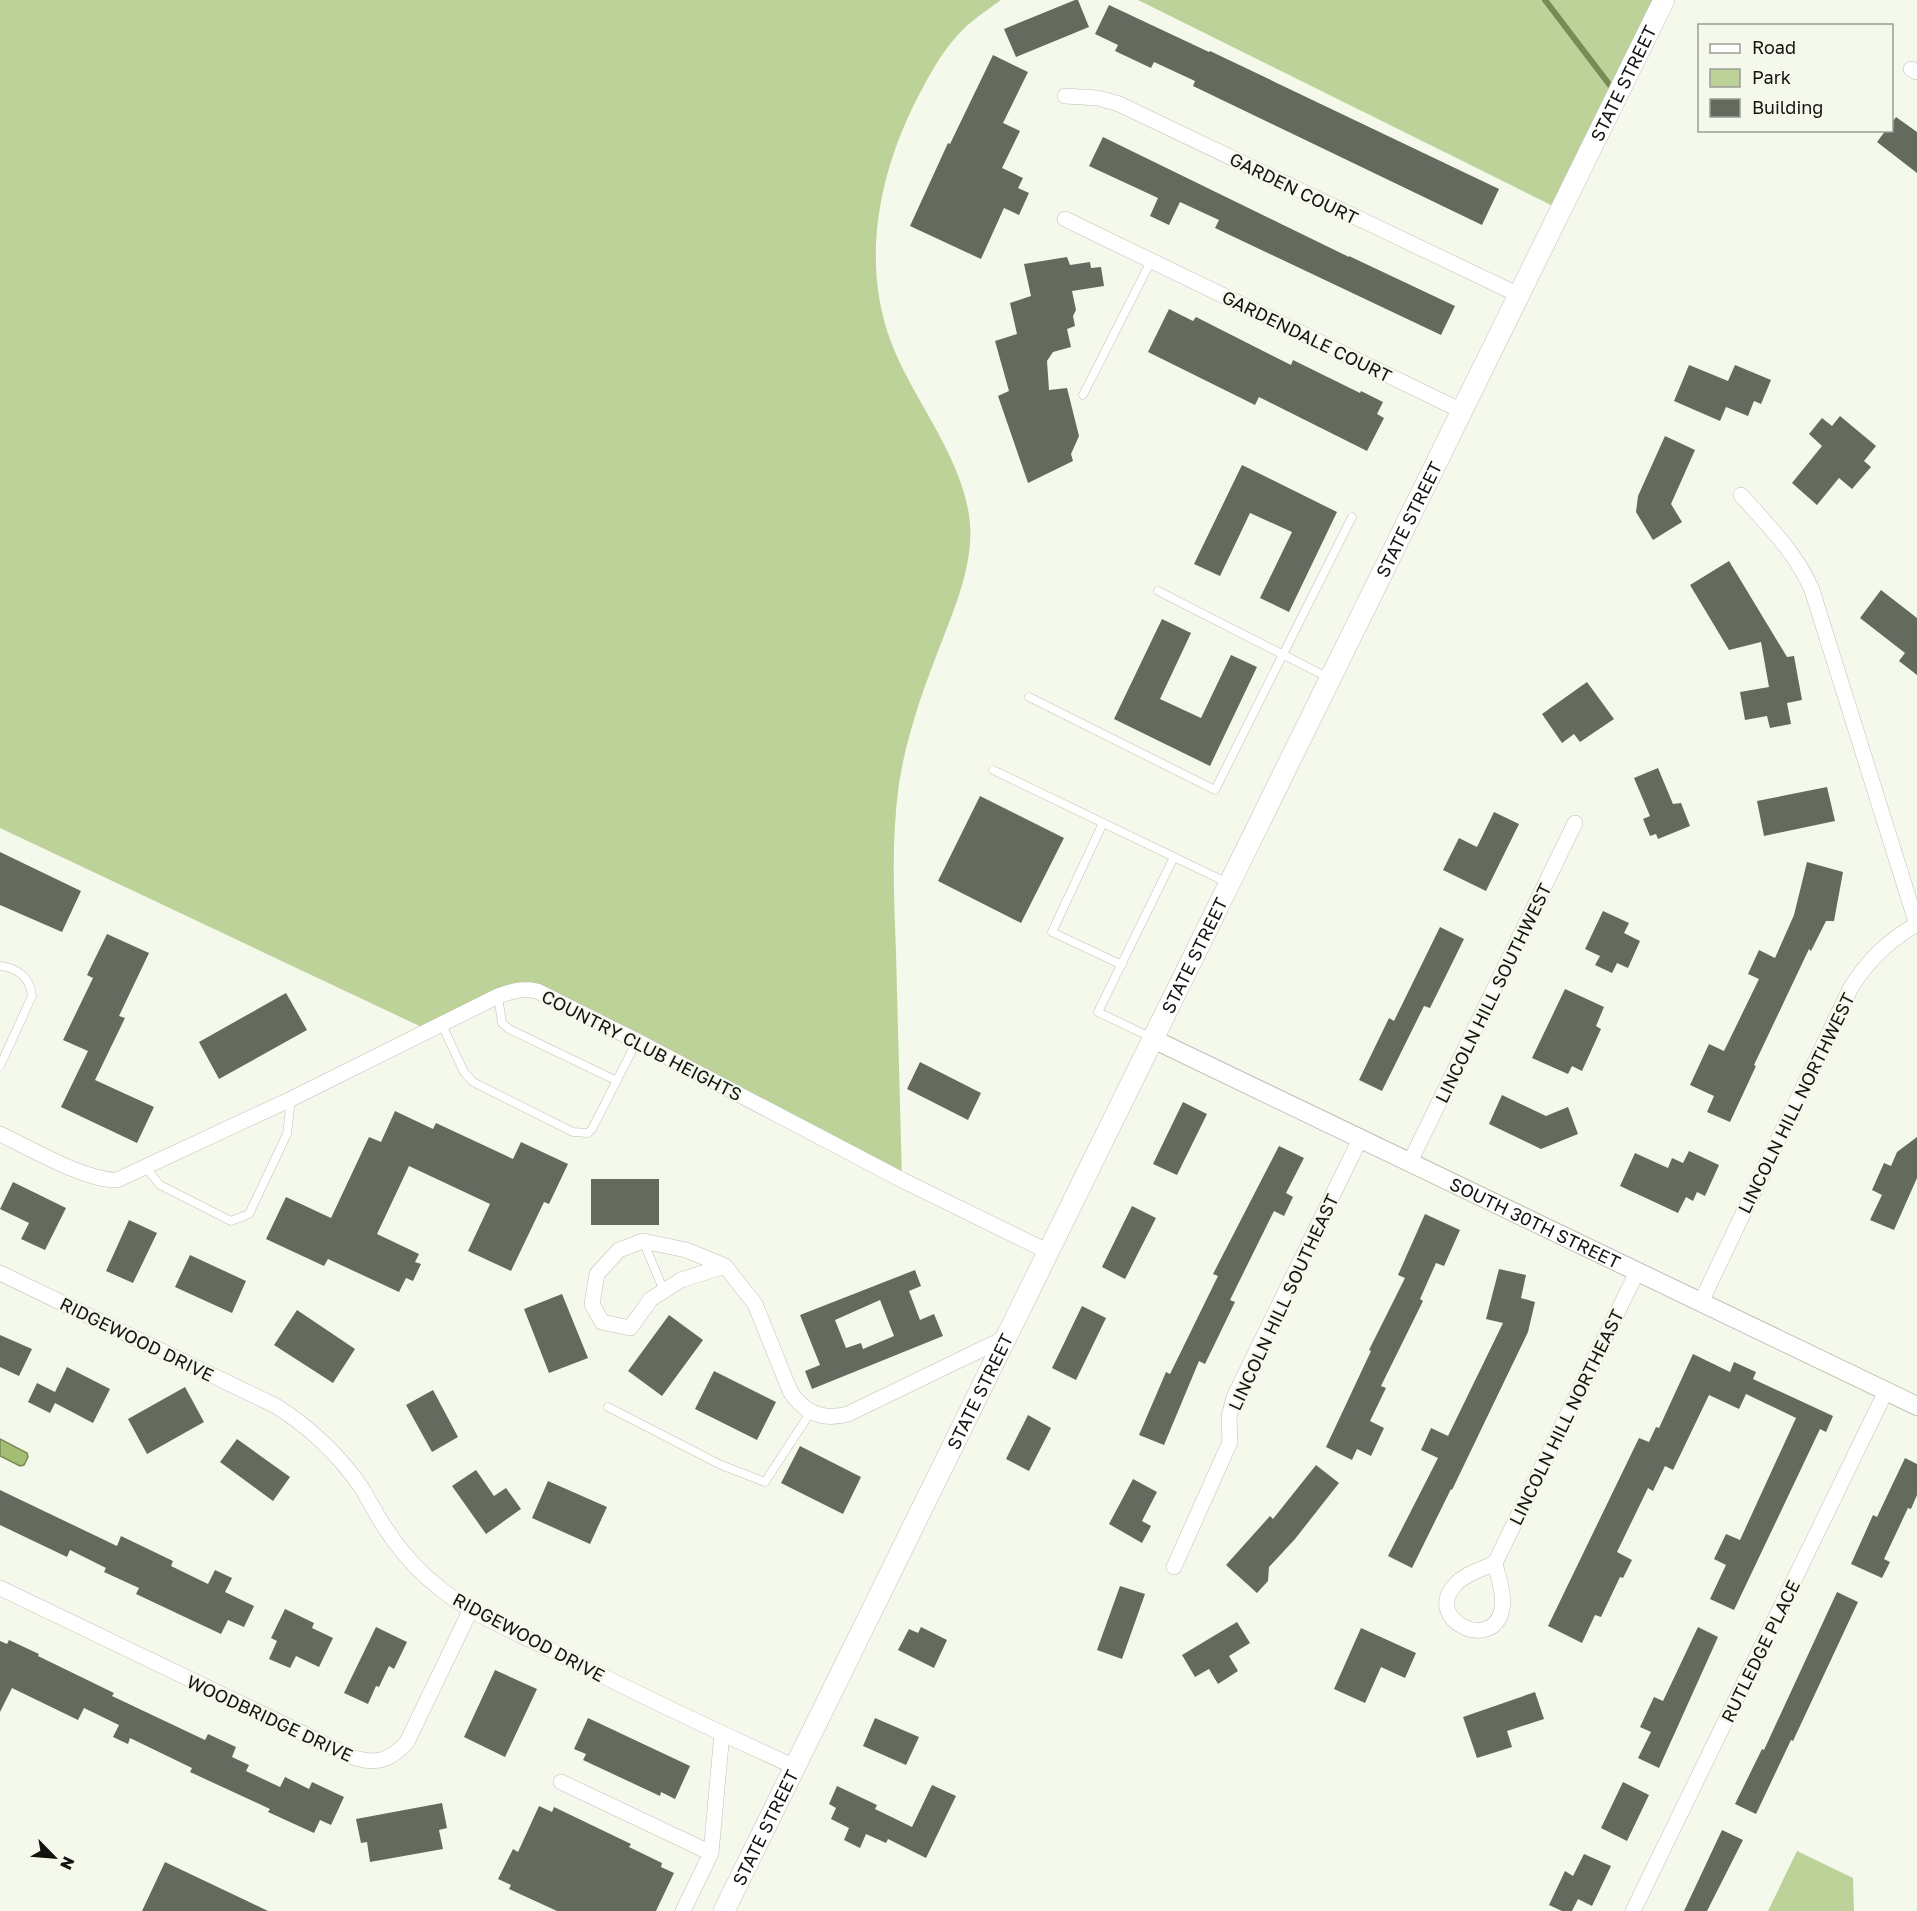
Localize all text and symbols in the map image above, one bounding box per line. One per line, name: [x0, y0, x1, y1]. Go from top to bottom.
street label: STATE STREET: [1585, 22, 1661, 145]
legend: [1698, 24, 1893, 132]
text: Road: [1752, 36, 1796, 58]
text: Park: [1752, 66, 1791, 88]
text: Building: [1752, 96, 1823, 118]
street label: GARDEN COURT: [1226, 147, 1362, 229]
street label: GARDENDALE COURT: [1219, 285, 1395, 387]
street label: STATE STREET: [1371, 458, 1446, 581]
street label: LINCOLN HILL SOUTHWEST: [1430, 880, 1556, 1106]
street label: STATE STREET: [1156, 894, 1232, 1017]
street label: COUNTRY CLUB HEIGHTS: [538, 985, 746, 1105]
street label: LINCOLN HILL NORTHWEST: [1733, 989, 1859, 1217]
street label: SOUTH 30TH STREET: [1446, 1172, 1624, 1273]
street label: LINCOLN HILL SOUTHEAST: [1223, 1190, 1343, 1414]
street label: RIDGEWOOD DRIVE: [56, 1292, 218, 1386]
street label: LINCOLN HILL NORTHEAST: [1504, 1306, 1628, 1528]
street label: STATE STREET: [942, 1330, 1017, 1453]
street label: RUTLEDGE PLACE: [1716, 1576, 1804, 1726]
street label: RIDGEWOOD DRIVE: [449, 1588, 609, 1686]
street label: WOODBRIDGE DRIVE: [184, 1670, 356, 1766]
street label: STATE STREET: [727, 1766, 803, 1889]
north arrow: [24, 1827, 84, 1887]
text: N: [56, 1854, 79, 1873]

